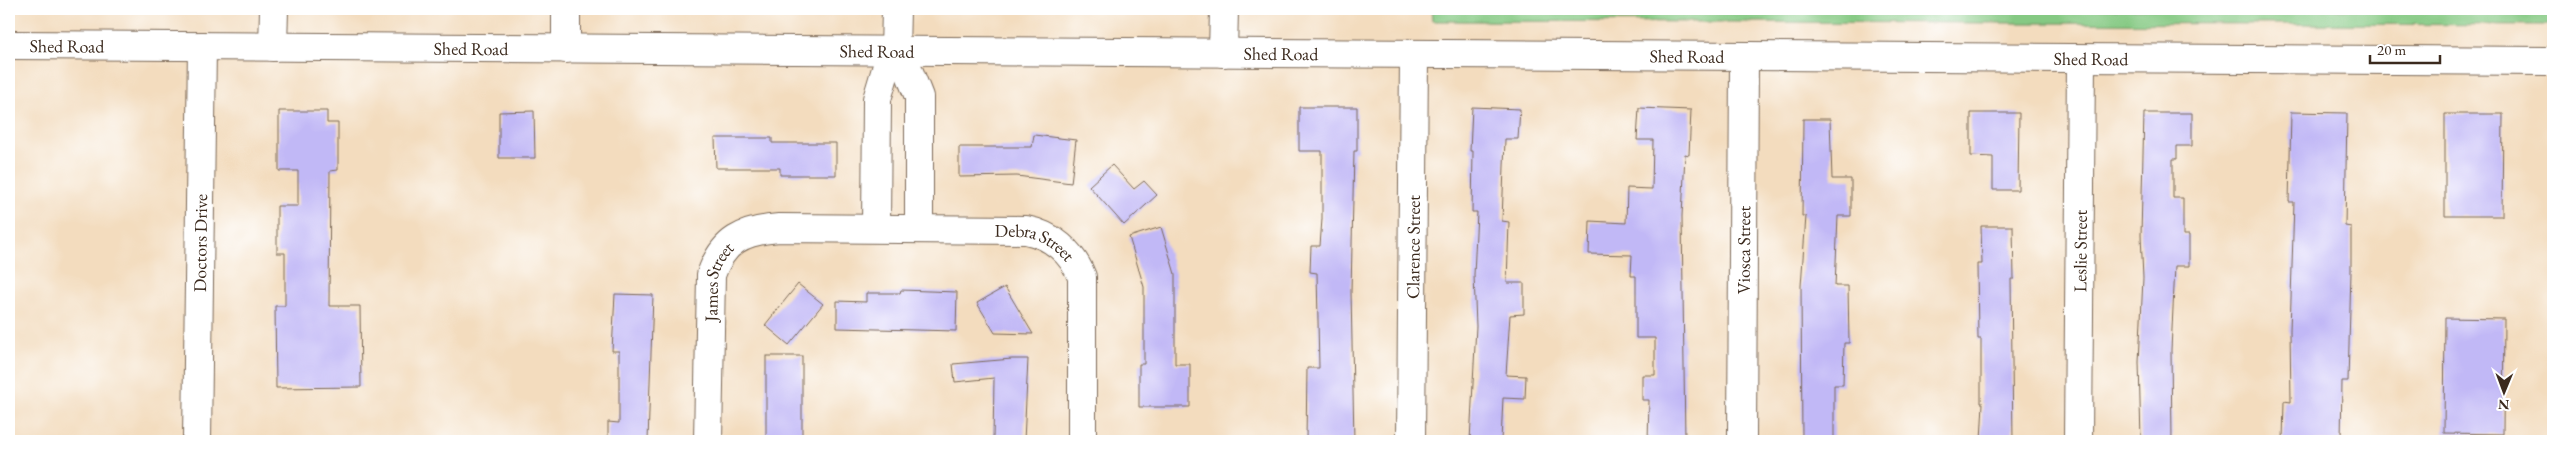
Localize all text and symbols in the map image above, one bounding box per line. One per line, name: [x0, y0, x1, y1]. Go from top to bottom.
scale bar: [2370, 32, 2440, 64]
street label: Shed Road: [29, 34, 105, 57]
street label: Shed Road: [433, 36, 509, 60]
street label: Shed Road: [839, 39, 915, 62]
text: 20 m: [2377, 40, 2406, 59]
street label: Shed Road: [1243, 41, 1319, 65]
street label: Shed Road: [1649, 44, 1725, 67]
street label: Shed Road: [2053, 46, 2129, 70]
street label: Doctors Drive: [187, 194, 212, 292]
street label: Clarence Street: [1401, 195, 1424, 299]
street label: Viosca Street: [1731, 205, 1755, 294]
street label: Leslie Street: [2068, 209, 2091, 292]
street label: Debra Street: [995, 218, 1081, 266]
street label: James Street: [699, 236, 738, 324]
north arrow: [2480, 368, 2530, 418]
text: N: [2497, 396, 2510, 414]

